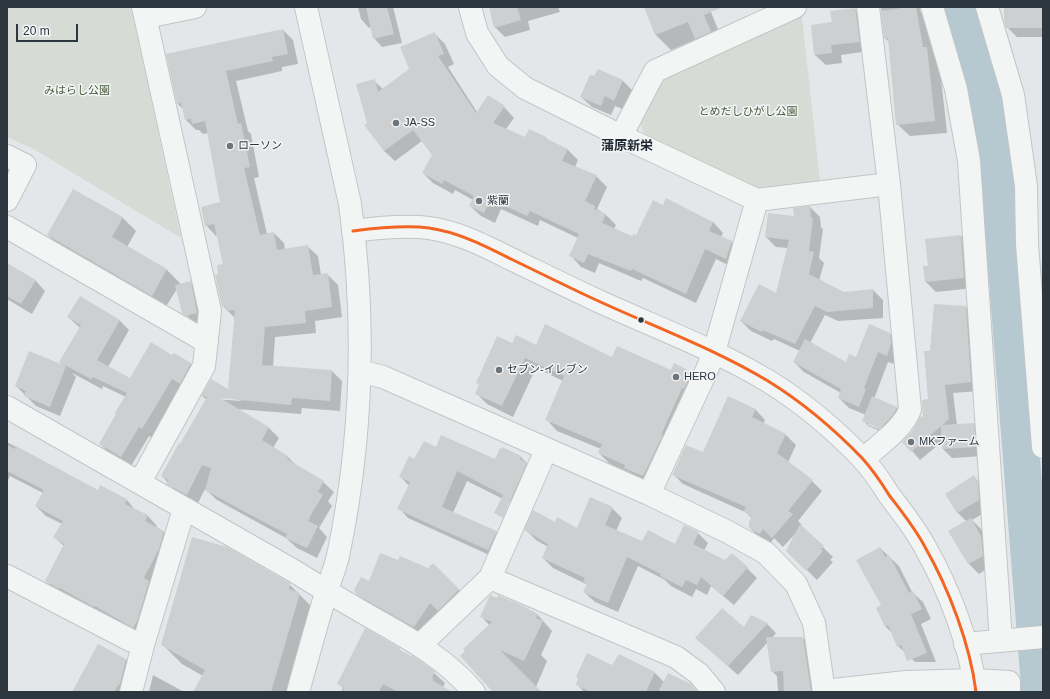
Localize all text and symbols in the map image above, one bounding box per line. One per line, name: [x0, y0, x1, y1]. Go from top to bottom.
scale bar: [18, 16, 80, 42]
text: 20 m: [23, 24, 50, 38]
park label: みはらし公園: [44, 84, 110, 98]
park label: とめだしひがし公園: [699, 105, 797, 119]
place label: JA-SS: [404, 116, 435, 130]
marker: JA-SS: [391, 118, 401, 128]
district label: 蒲原新栄: [601, 138, 653, 154]
place label: ローソン: [238, 139, 282, 153]
marker: ローソン: [225, 141, 235, 151]
place label: 紫蘭: [487, 194, 509, 208]
marker: 紫蘭: [474, 196, 484, 206]
unlabelled marker: [636, 315, 646, 325]
place label: セブン-イレブン: [507, 363, 588, 377]
marker: セブン-イレブン: [494, 365, 504, 375]
place label: HERO: [684, 370, 716, 384]
marker: HERO: [671, 372, 681, 382]
place label: MKファーム: [919, 435, 979, 449]
marker: MKファーム: [906, 437, 916, 447]

